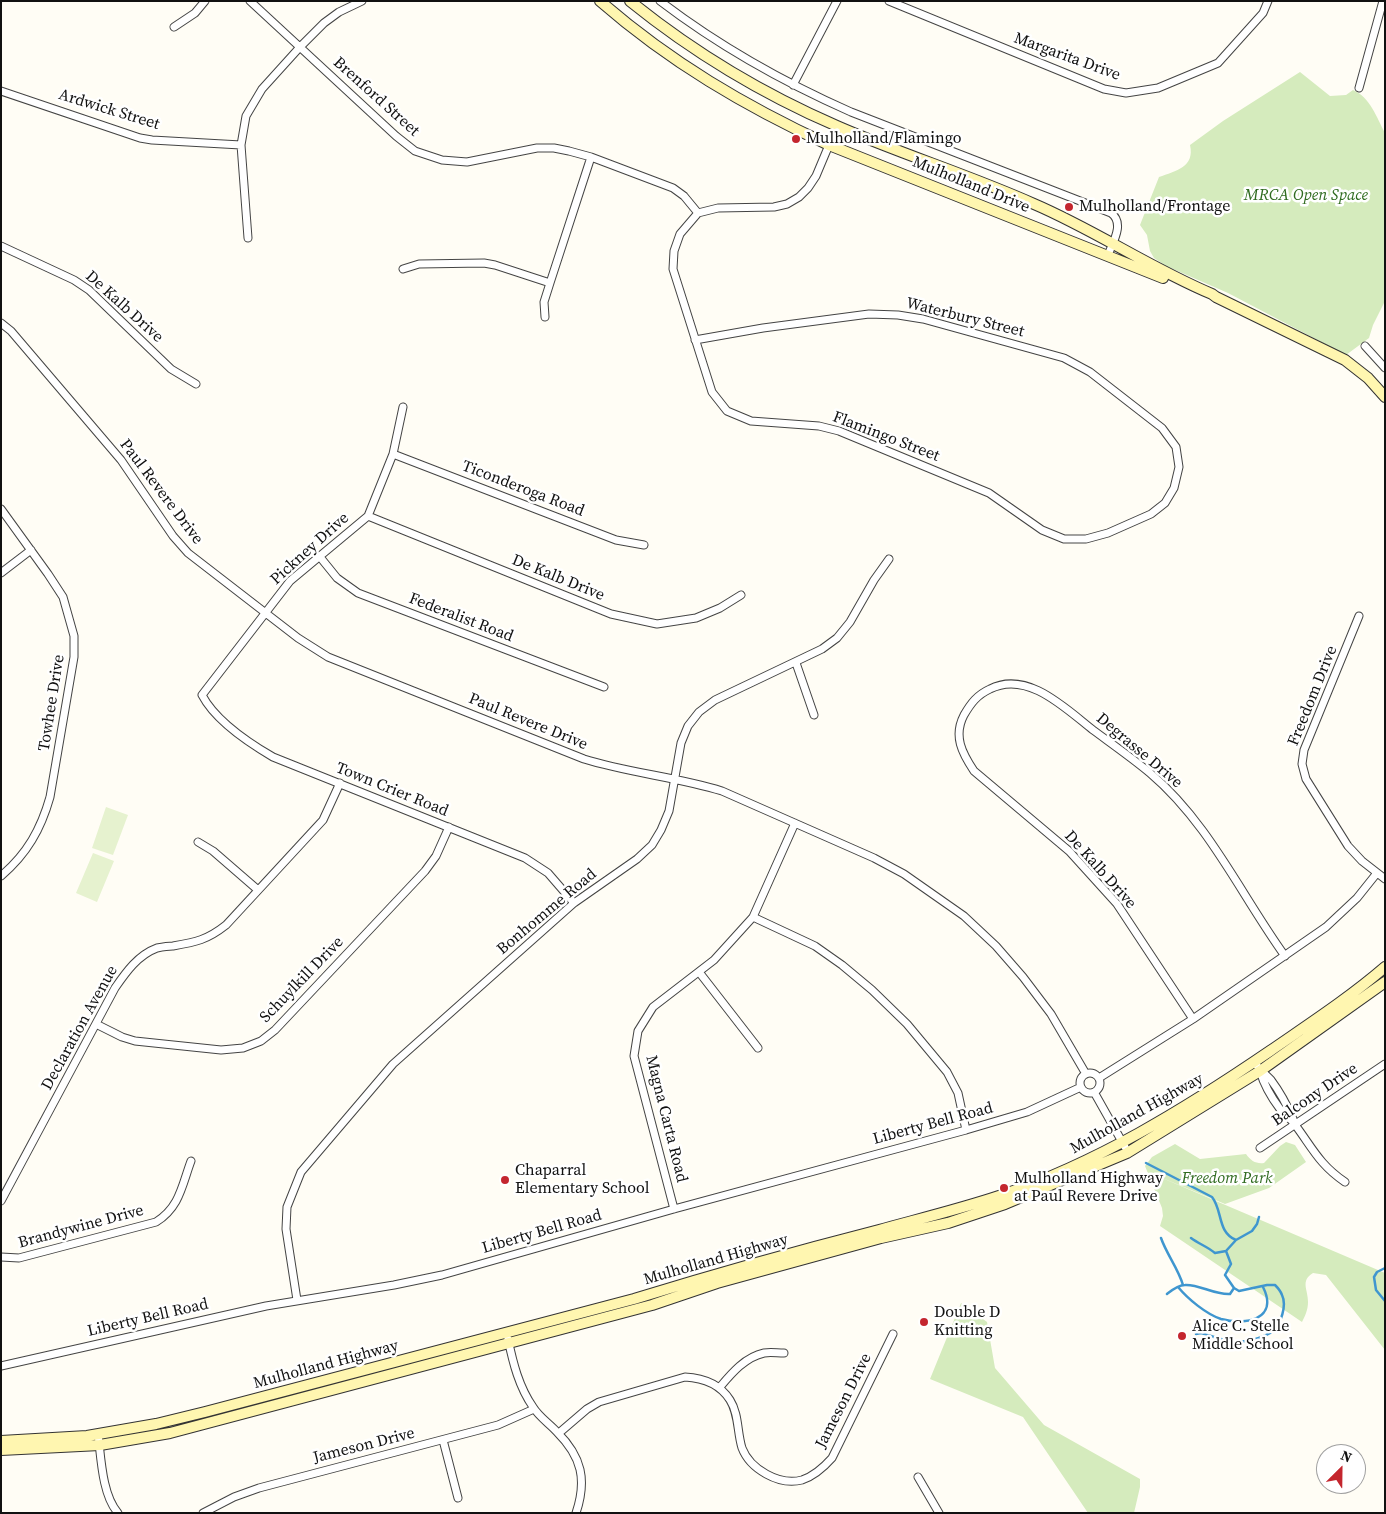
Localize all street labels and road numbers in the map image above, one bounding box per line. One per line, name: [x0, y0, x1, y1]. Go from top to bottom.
street label: Margarita Drive: [1011, 29, 1123, 85]
street label: Brenford Street: [329, 53, 423, 141]
street label: Ardwick Street: [56, 86, 162, 134]
street label: Mulholland Drive: [909, 153, 1033, 217]
street label: De Kalb Drive: [81, 267, 167, 347]
street label: Waterbury Street: [904, 294, 1026, 342]
street label: Flamingo Street: [830, 408, 942, 466]
street label: Paul Revere Drive: [115, 436, 207, 548]
street label: Ticonderoga Road: [459, 457, 587, 521]
street label: Pickney Drive: [267, 509, 353, 589]
street label: De Kalb Drive: [509, 551, 607, 605]
street label: Federalist Road: [406, 589, 516, 647]
street label: Freedom Drive: [1284, 643, 1342, 749]
street label: Towhee Drive: [35, 653, 69, 753]
street label: Paul Revere Drive: [466, 689, 590, 755]
street label: Degrasse Drive: [1092, 709, 1186, 793]
street label: Town Crier Road: [333, 759, 451, 821]
street label: De Kalb Drive: [1060, 827, 1140, 913]
street label: Bonhomme Road: [493, 865, 601, 959]
street label: Schuylkill Drive: [256, 933, 348, 1027]
street label: Declaration Avenue: [38, 962, 122, 1094]
street label: Magna Carta Road: [641, 1053, 691, 1185]
street label: Balcony Drive: [1268, 1059, 1362, 1131]
street label: Mulholland Highway: [1067, 1069, 1207, 1159]
street label: Liberty Bell Road: [871, 1099, 995, 1149]
street label: Brandywine Drive: [16, 1201, 146, 1253]
street label: Liberty Bell Road: [480, 1206, 604, 1258]
street label: Mulholland Highway: [642, 1230, 790, 1290]
street label: Liberty Bell Road: [86, 1295, 210, 1341]
street label: Mulholland Highway: [251, 1336, 401, 1394]
street label: Jameson Drive: [812, 1350, 876, 1452]
street label: Jameson Drive: [311, 1424, 417, 1468]

